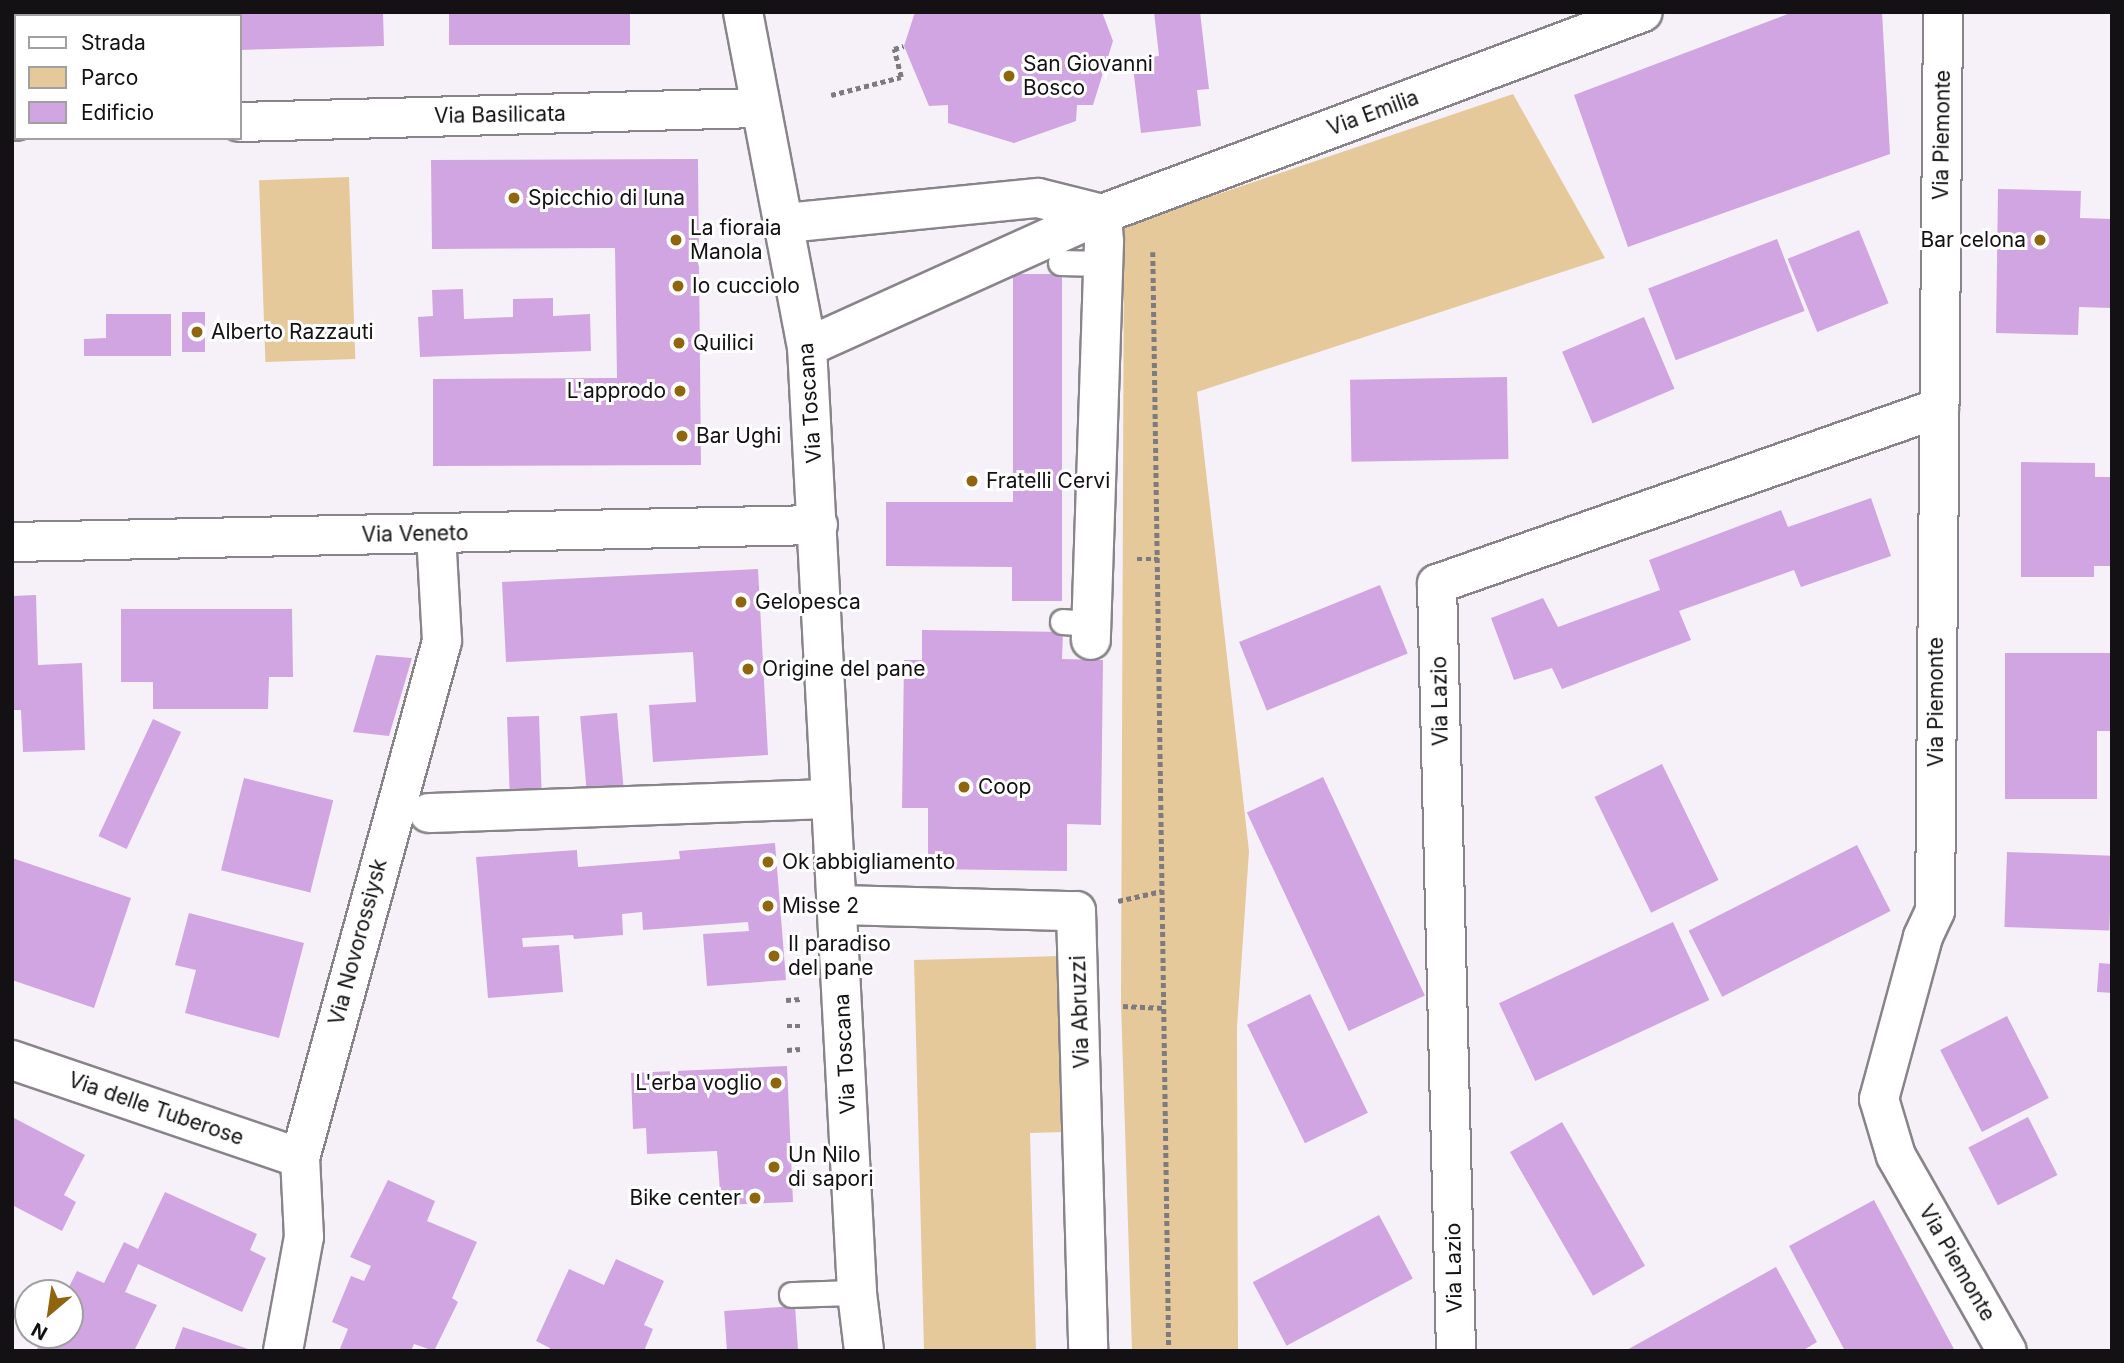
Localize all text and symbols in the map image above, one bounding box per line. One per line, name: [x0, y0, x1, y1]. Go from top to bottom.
legend: [14, 14, 242, 140]
text: Strada: [81, 30, 146, 55]
place label: San Giovanni Bosco: [1023, 51, 1153, 101]
text: Parco: [81, 65, 138, 90]
marker: San Giovanni Bosco: [1001, 68, 1017, 84]
street label: Via Piemonte: [1928, 70, 1956, 200]
street label: Via Emilia: [1324, 85, 1422, 141]
text: Edificio: [81, 100, 154, 125]
street label: Via Basilicata: [434, 101, 566, 129]
place label: Spicchio di luna: [528, 185, 685, 211]
marker: Spicchio di luna: [506, 190, 522, 206]
place label: La fioraia Manola: [690, 215, 782, 265]
place label: Bar celona: [1921, 227, 2026, 253]
marker: La fioraia Manola: [668, 232, 684, 248]
marker: Bar celona: [2032, 232, 2048, 248]
place label: Io cucciolo: [692, 273, 800, 299]
marker: Io cucciolo: [670, 278, 686, 294]
place label: Alberto Razzauti: [211, 319, 374, 345]
marker: Alberto Razzauti: [189, 324, 205, 340]
place label: Quilici: [693, 330, 754, 356]
marker: Quilici: [671, 335, 687, 351]
street label: Via Toscana: [793, 342, 827, 464]
place label: L'approdo: [567, 378, 666, 404]
marker: L'approdo: [672, 383, 688, 399]
place label: Bar Ughi: [696, 423, 781, 449]
marker: Bar Ughi: [674, 428, 690, 444]
place label: Fratelli Cervi: [986, 468, 1110, 494]
marker: Fratelli Cervi: [964, 473, 980, 489]
street label: Via Veneto: [361, 520, 469, 548]
place label: Gelopesca: [755, 589, 861, 615]
marker: Gelopesca: [733, 594, 749, 610]
street label: Via Piemonte: [1923, 637, 1949, 767]
place label: Origine del pane: [762, 656, 925, 682]
street label: Via Lazio: [1427, 656, 1453, 746]
marker: Origine del pane: [740, 661, 756, 677]
place label: Coop: [978, 774, 1031, 800]
marker: Coop: [956, 779, 972, 795]
place label: Ok abbigliamento: [782, 849, 955, 875]
marker: Ok abbigliamento: [760, 854, 776, 870]
street label: Via Novorossiysk: [324, 856, 392, 1028]
place label: Misse 2: [782, 893, 859, 919]
marker: Misse 2: [760, 898, 776, 914]
place label: Il paradiso del pane: [788, 931, 891, 981]
marker: Il paradiso del pane: [766, 948, 782, 964]
street label: Via Abruzzi: [1065, 955, 1095, 1069]
street label: Via Toscana: [829, 993, 861, 1115]
street label: Via delle Tuberose: [65, 1067, 247, 1151]
place label: L'erba voglio: [635, 1070, 762, 1096]
marker: L'erba voglio: [768, 1075, 784, 1091]
place label: Un Nilo di sapori: [788, 1142, 873, 1192]
marker: Un Nilo di sapori: [766, 1159, 782, 1175]
place label: Bike center: [630, 1185, 741, 1211]
marker: Bike center: [747, 1190, 763, 1206]
street label: Via Piemonte: [1914, 1200, 2000, 1326]
street label: Via Lazio: [1441, 1223, 1467, 1313]
north arrow: [14, 1279, 84, 1349]
text: N: [28, 1317, 51, 1345]

